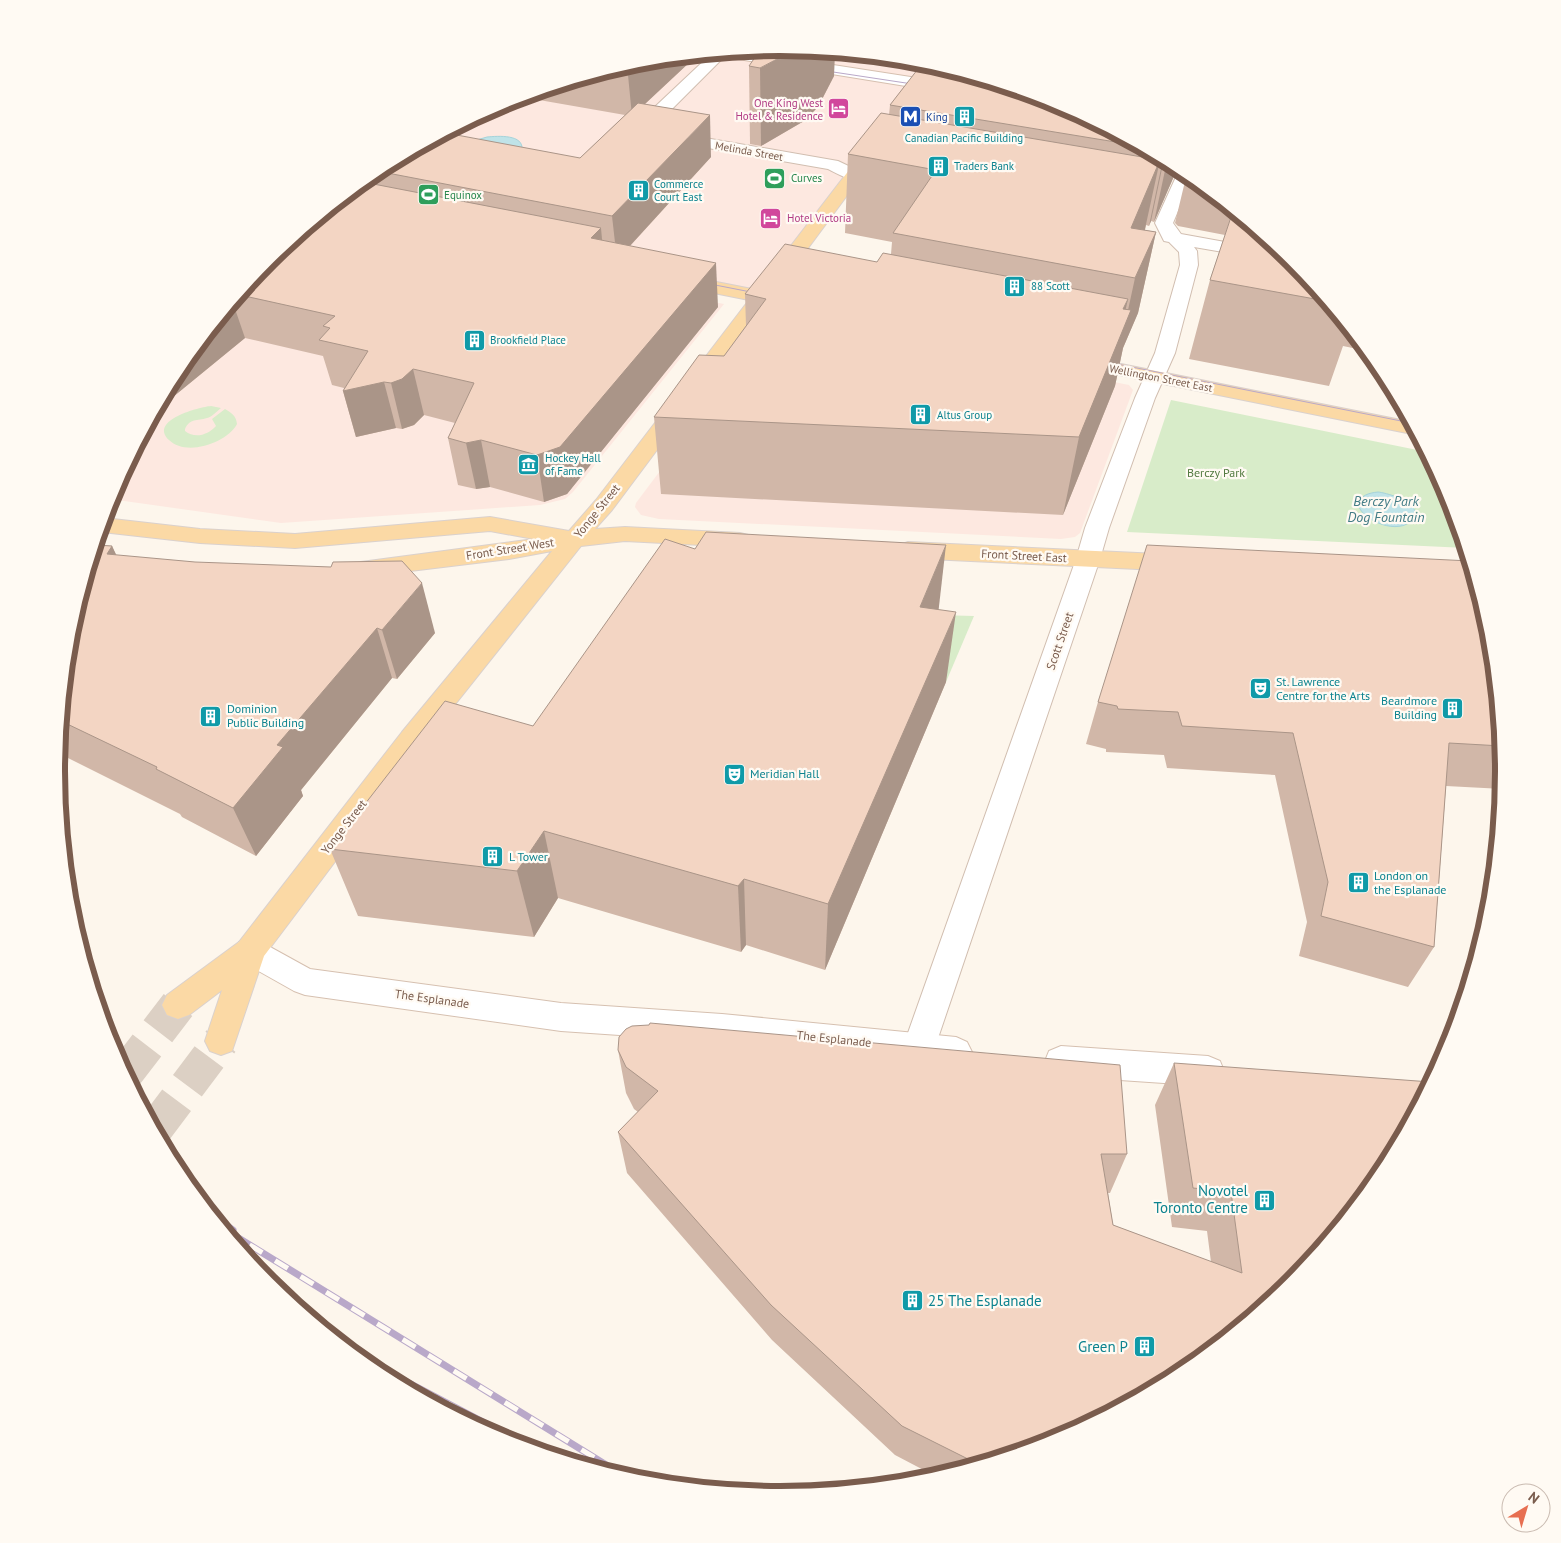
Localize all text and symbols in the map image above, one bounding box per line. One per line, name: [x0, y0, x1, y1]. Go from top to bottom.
place label: One King West Hotel & Residence: [735, 96, 823, 123]
hotel icon: One King West Hotel & Residence: [827, 97, 851, 121]
metro station icon: King: [898, 105, 922, 129]
building icon: Canadian Pacific Building: [952, 105, 976, 129]
place label: King: [926, 110, 948, 124]
place label: Canadian Pacific Building: [905, 131, 1023, 145]
street label: Melinda Street: [714, 138, 784, 164]
building icon: Traders Bank: [926, 154, 950, 178]
place label: Traders Bank: [954, 159, 1015, 173]
sports icon: Curves: [763, 166, 787, 190]
place label: Curves: [791, 171, 823, 185]
place label: Commerce Court East: [654, 177, 704, 204]
building icon: Commerce Court East: [626, 178, 650, 202]
sports icon: Equinox: [416, 183, 440, 207]
place label: Equinox: [444, 188, 482, 202]
hotel icon: Hotel Victoria: [759, 206, 783, 230]
place label: Hotel Victoria: [787, 211, 851, 225]
building icon: 88 Scott: [1003, 274, 1027, 298]
place label: 88 Scott: [1031, 279, 1070, 293]
building icon: Brookfield Place: [462, 328, 486, 352]
place label: Brookfield Place: [490, 333, 566, 347]
street label: Wellington Street East: [1108, 361, 1214, 395]
building icon: Altus Group: [909, 403, 933, 427]
place label: Altus Group: [937, 408, 992, 422]
place label: Hockey Hall of Fame: [545, 451, 601, 478]
museum icon: Hockey Hall of Fame: [517, 452, 541, 476]
park label: Berczy Park: [1187, 465, 1245, 480]
street label: Yonge Street: [570, 481, 623, 541]
water label: Berczy Park Dog Fountain: [1348, 492, 1424, 526]
street label: Front Street West: [465, 534, 555, 563]
street label: Front Street East: [981, 546, 1067, 565]
street label: Scott Street: [1043, 610, 1076, 672]
place label: St. Lawrence Centre for the Arts: [1276, 674, 1370, 703]
theatre icon: St. Lawrence Centre for the Arts: [1248, 677, 1272, 701]
place label: Beardmore Building: [1381, 693, 1437, 722]
building icon: Beardmore Building: [1441, 696, 1465, 720]
place label: Dominion Public Building: [227, 701, 304, 730]
building icon: Dominion Public Building: [199, 704, 223, 728]
theatre icon: Meridian Hall: [722, 762, 746, 786]
place label: Meridian Hall: [750, 766, 820, 781]
street label: Yonge Street: [318, 796, 370, 857]
building icon: L Tower: [481, 845, 505, 869]
place label: L Tower: [509, 849, 548, 864]
place label: London on the Esplanade: [1374, 868, 1446, 897]
building icon: London on the Esplanade: [1346, 871, 1370, 895]
street label: The Esplanade: [394, 986, 470, 1011]
street label: The Esplanade: [796, 1027, 872, 1050]
place label: Novotel Toronto Centre: [1154, 1181, 1249, 1217]
building icon: Novotel Toronto Centre: [1252, 1188, 1276, 1212]
building icon: 25 The Esplanade: [900, 1289, 924, 1313]
place label: 25 The Esplanade: [928, 1291, 1042, 1310]
building icon: Green P: [1132, 1335, 1156, 1359]
place label: Green P: [1078, 1337, 1128, 1356]
north arrow: [1501, 1483, 1551, 1533]
text: N: [1525, 1488, 1543, 1508]

